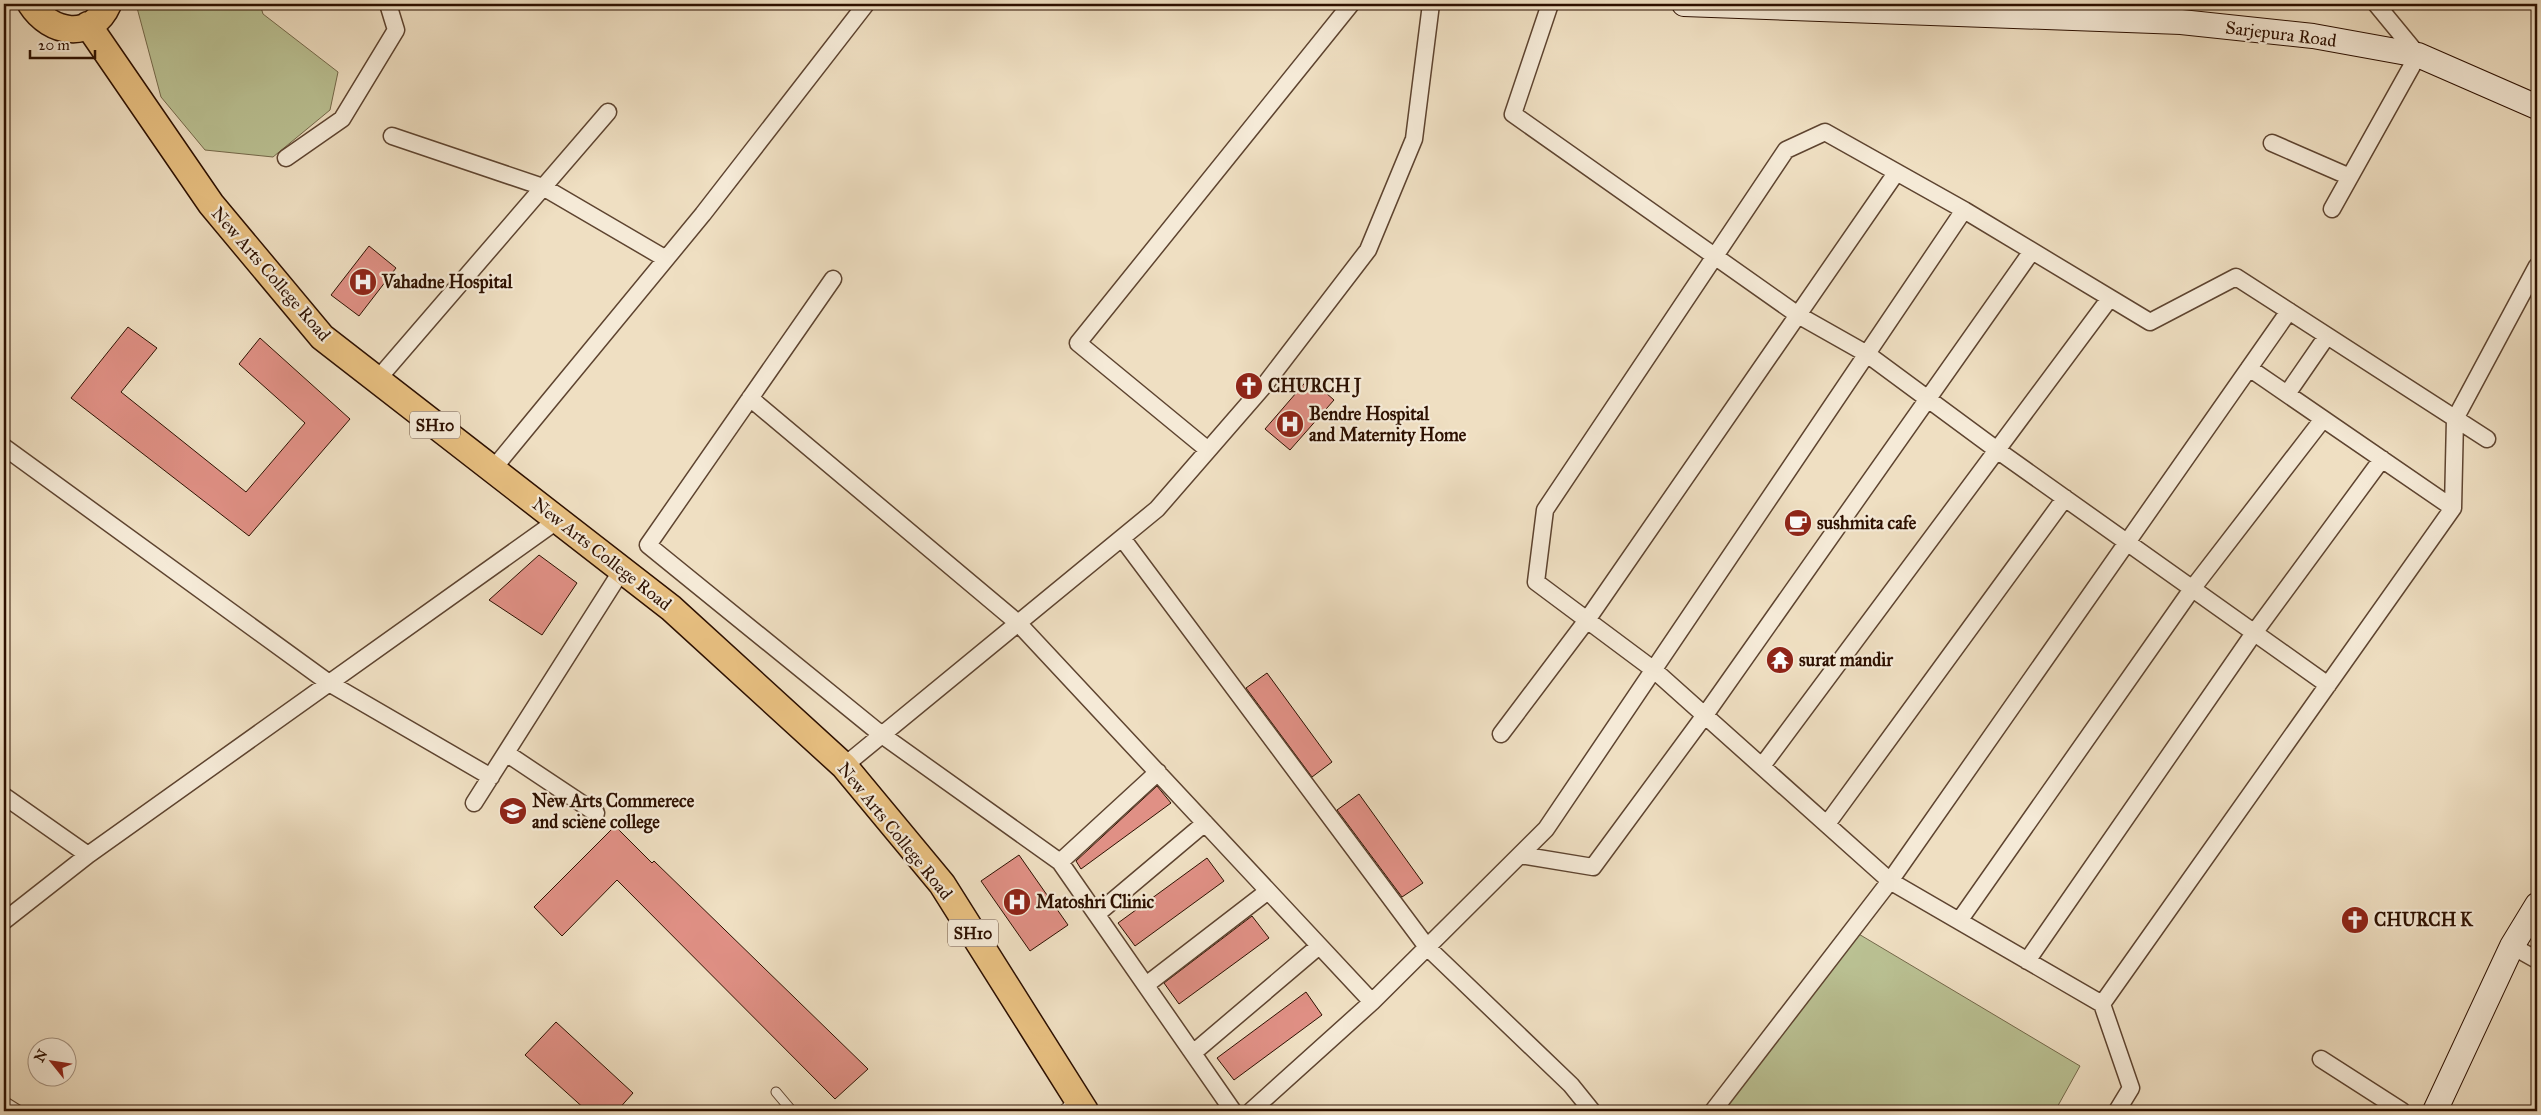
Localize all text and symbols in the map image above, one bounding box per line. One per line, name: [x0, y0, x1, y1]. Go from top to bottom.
street label: Sarjepura Road: [2224, 16, 2338, 52]
scale bar: [30, 28, 95, 60]
text: 20 m: [38, 36, 70, 54]
street label: New Arts College Road: [206, 202, 335, 346]
hospital icon: Vahadne Hospital: [348, 267, 378, 297]
place label: Vahadne Hospital: [381, 271, 513, 294]
church icon: CHURCH J: [1234, 371, 1264, 401]
place label: CHURCH J: [1268, 375, 1362, 398]
place label: Bendre Hospital and Maternity Home: [1309, 403, 1467, 447]
hospital icon: Bendre Hospital and Maternity Home: [1275, 409, 1305, 439]
road number: SH10: [410, 412, 460, 438]
street label: New Arts College Road: [527, 493, 676, 616]
cafe icon: sushmita cafe: [1783, 508, 1813, 538]
place label: sushmita cafe: [1817, 512, 1917, 534]
temple icon: surat mandir: [1765, 645, 1795, 675]
place label: surat mandir: [1799, 649, 1894, 671]
street label: New Arts College Road: [832, 758, 957, 905]
place label: New Arts Commerece and sciene college: [532, 790, 695, 834]
school or university icon: New Arts Commerece and sciene college: [498, 796, 528, 826]
hospital icon: Matoshri Clinic: [1002, 887, 1032, 917]
place label: Matoshri Clinic: [1036, 891, 1155, 913]
church icon: CHURCH K: [2340, 905, 2370, 935]
place label: CHURCH K: [2374, 909, 2474, 931]
road number: SH10: [948, 920, 998, 946]
north arrow: [28, 1038, 78, 1088]
text: N: [31, 1046, 52, 1065]

